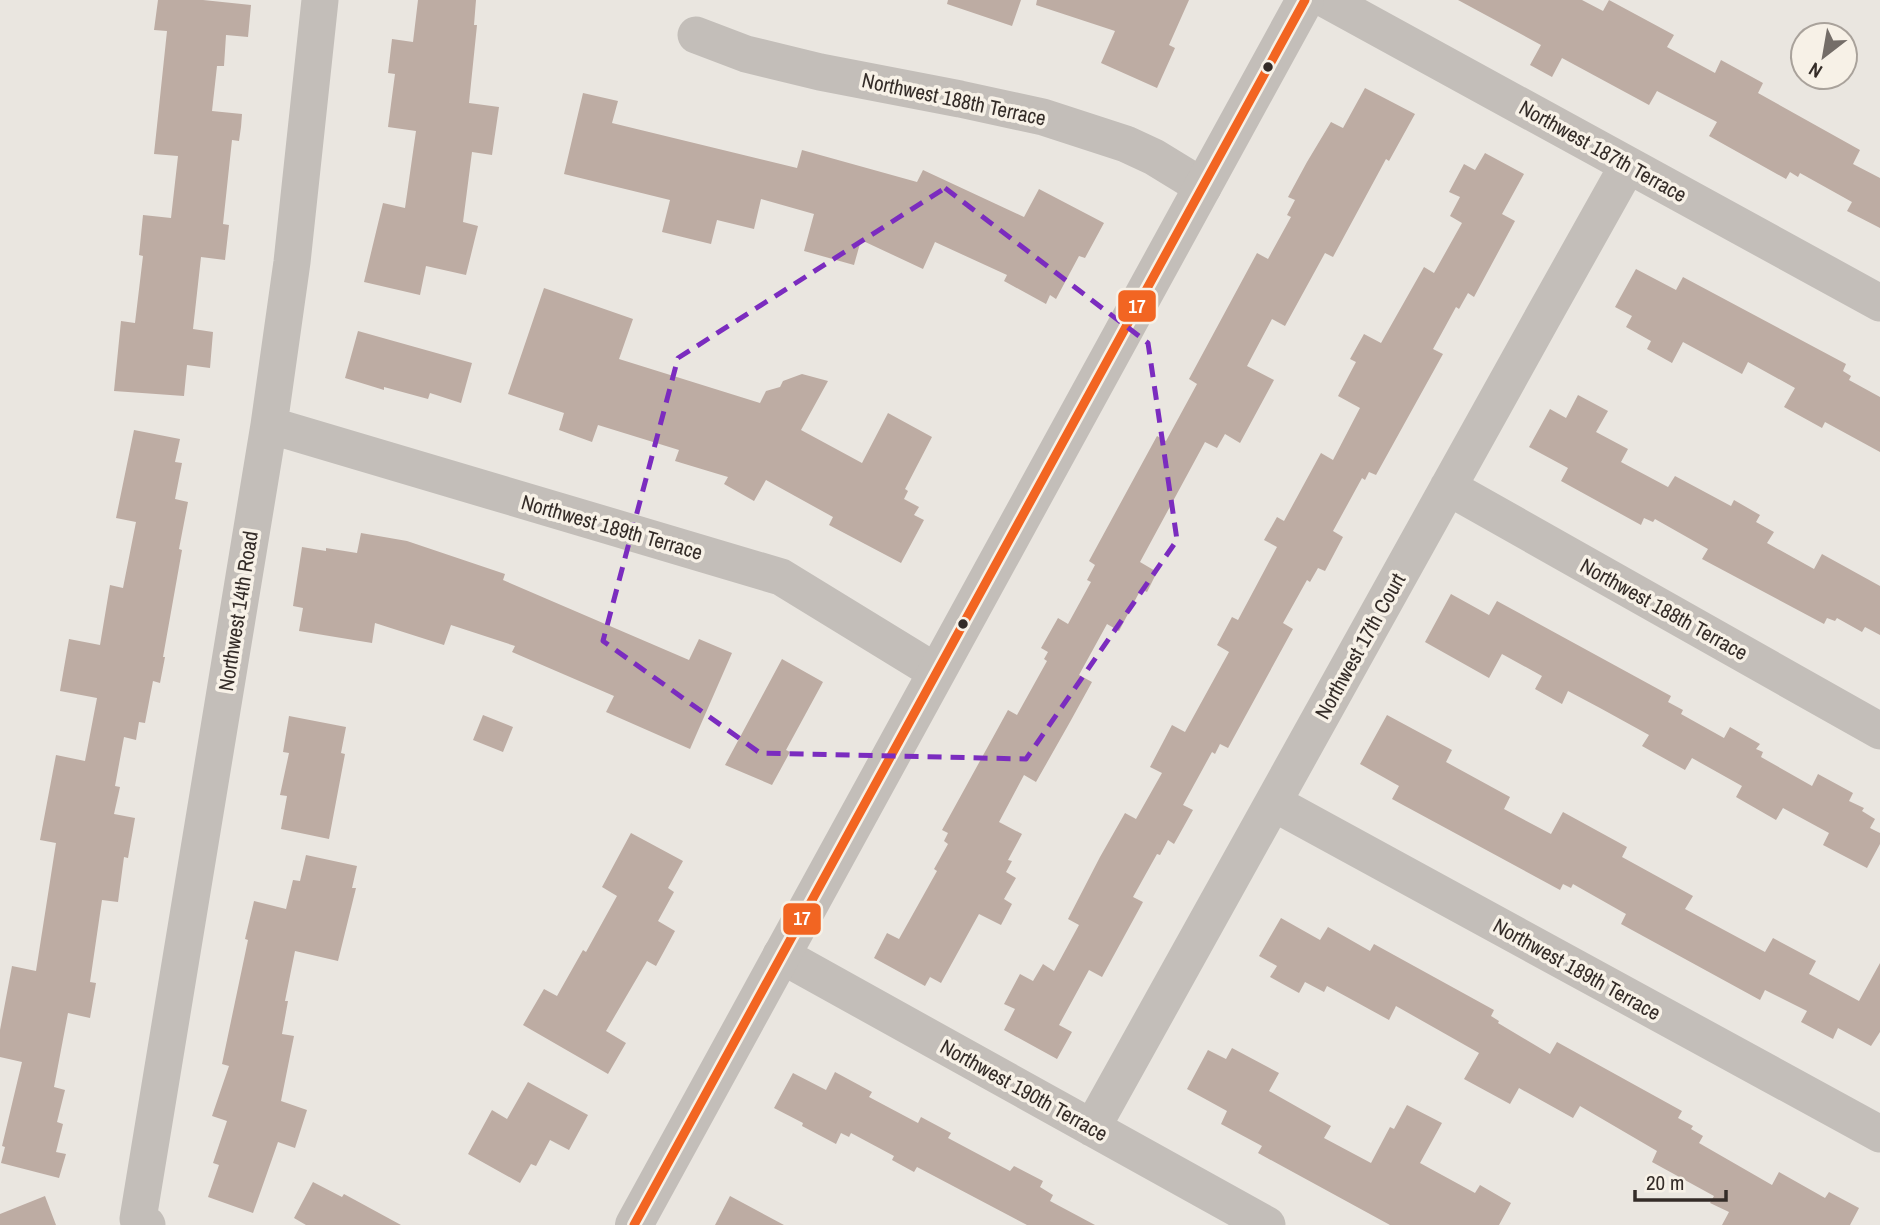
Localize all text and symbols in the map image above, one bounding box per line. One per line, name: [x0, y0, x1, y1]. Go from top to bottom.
north arrow: [1789, 21, 1859, 91]
text: N: [1804, 57, 1827, 85]
unlabelled marker: [1261, 60, 1275, 74]
street label: Northwest 188th Terrace: [859, 65, 1049, 133]
street label: Northwest 187th Terrace: [1514, 93, 1692, 209]
line badge: 17: [1117, 289, 1157, 323]
text: 17: [1128, 293, 1146, 319]
street label: Northwest 189th Terrace: [518, 487, 706, 567]
street label: Northwest 14th Road: [211, 529, 265, 693]
street label: Northwest 188th Terrace: [1575, 551, 1753, 667]
street label: Northwest 17th Court: [1308, 568, 1412, 724]
unlabelled marker: [956, 617, 970, 631]
line badge: 17: [782, 902, 822, 936]
text: 17: [793, 905, 811, 931]
street label: Northwest 189th Terrace: [1488, 911, 1666, 1027]
street label: Northwest 190th Terrace: [935, 1032, 1113, 1148]
scale bar: [1635, 1158, 1726, 1202]
text: 20 m: [1646, 1168, 1684, 1197]

